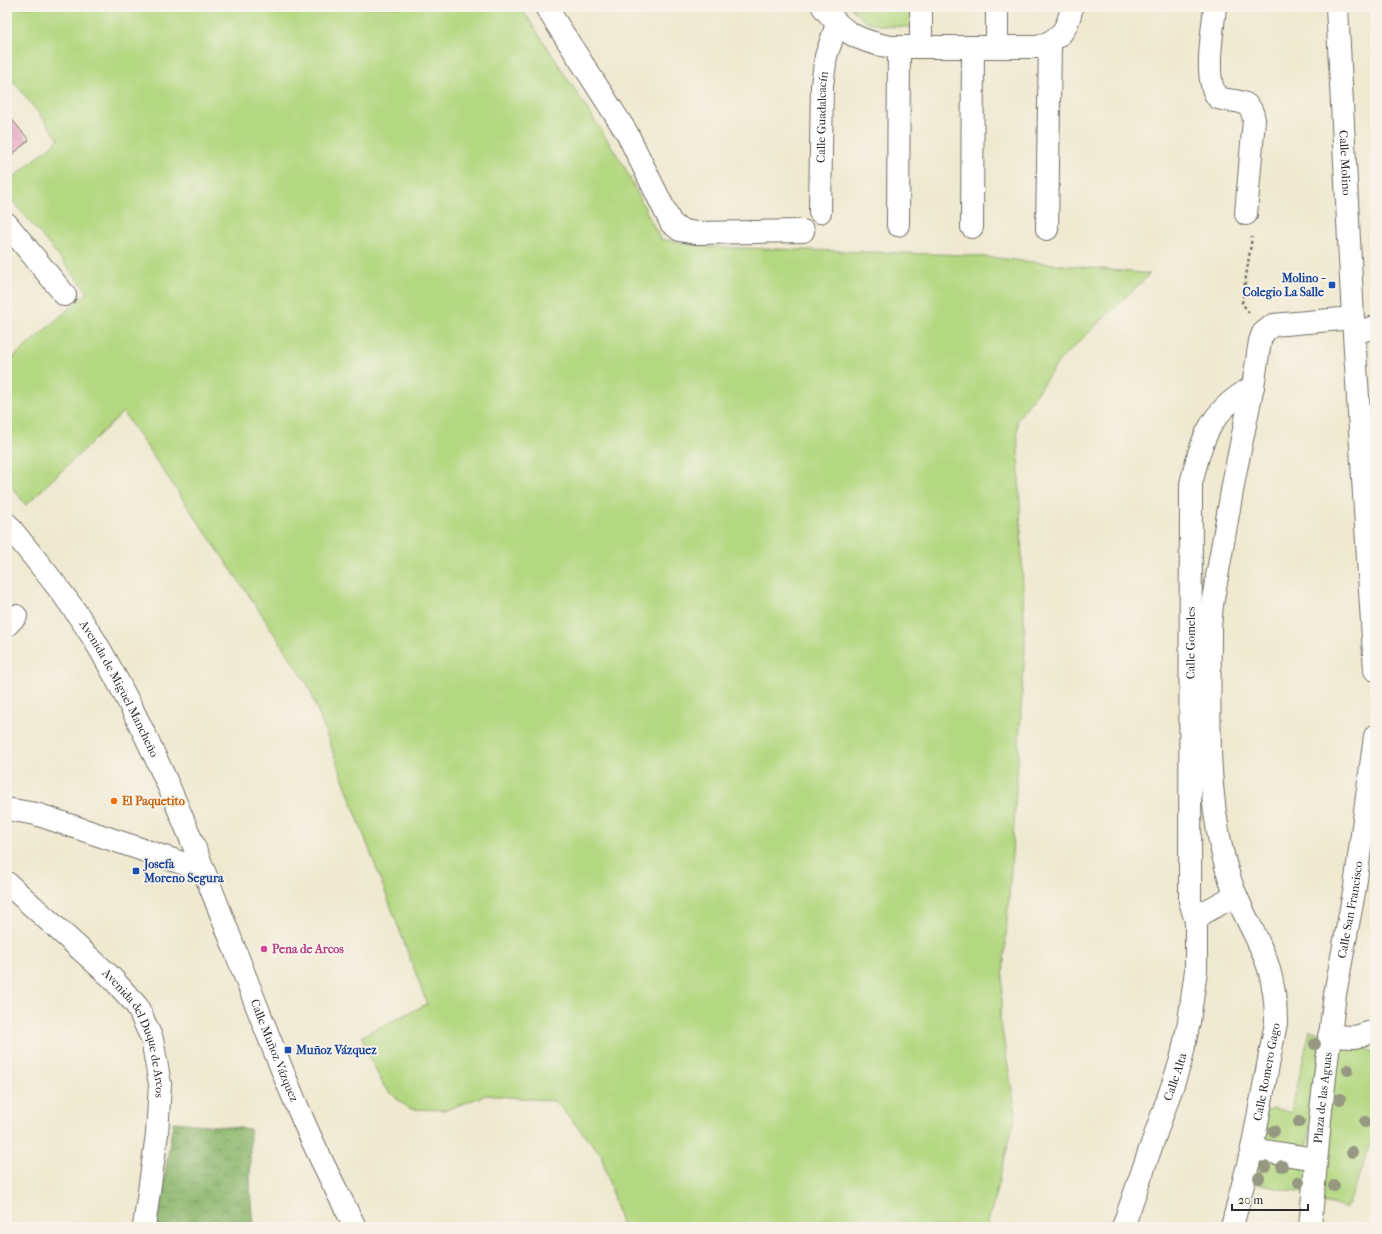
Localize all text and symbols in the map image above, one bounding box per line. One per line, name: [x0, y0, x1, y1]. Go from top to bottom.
street label: Calle Guadalcacín: [814, 70, 831, 163]
street label: Calle Molino: [1336, 130, 1354, 196]
place label: Molino - Colegio La Salle: [1243, 271, 1326, 300]
marker: Molino - Colegio La Salle: [1327, 280, 1337, 290]
street label: Calle Gomeles: [1184, 606, 1198, 679]
street label: Avenida de Miguel Mancheño: [76, 617, 162, 759]
place label: El Paquetito: [122, 794, 185, 809]
marker: El Paquetito: [109, 796, 119, 806]
place label: Josefa Moreno Segura: [142, 857, 224, 886]
street label: Calle San Francisco: [1335, 860, 1365, 960]
marker: Josefa Moreno Segura: [131, 866, 141, 876]
place label: Pena de Arcos: [272, 942, 344, 956]
marker: Pena de Arcos: [259, 944, 269, 954]
street label: Avenida del Duque de Arcos: [99, 965, 167, 1099]
street label: Calle Muñoz Vázquez: [248, 997, 302, 1104]
street label: Calle Romero Gago: [1251, 1022, 1283, 1122]
place label: Muñoz Vázquez: [295, 1043, 377, 1058]
marker: Muñoz Vázquez: [283, 1045, 293, 1055]
street label: Calle Alta: [1161, 1051, 1189, 1103]
street label: Plaza de las Aguas: [1311, 1051, 1335, 1144]
scale bar: [1232, 1186, 1308, 1212]
text: 20 m: [1238, 1193, 1263, 1207]

